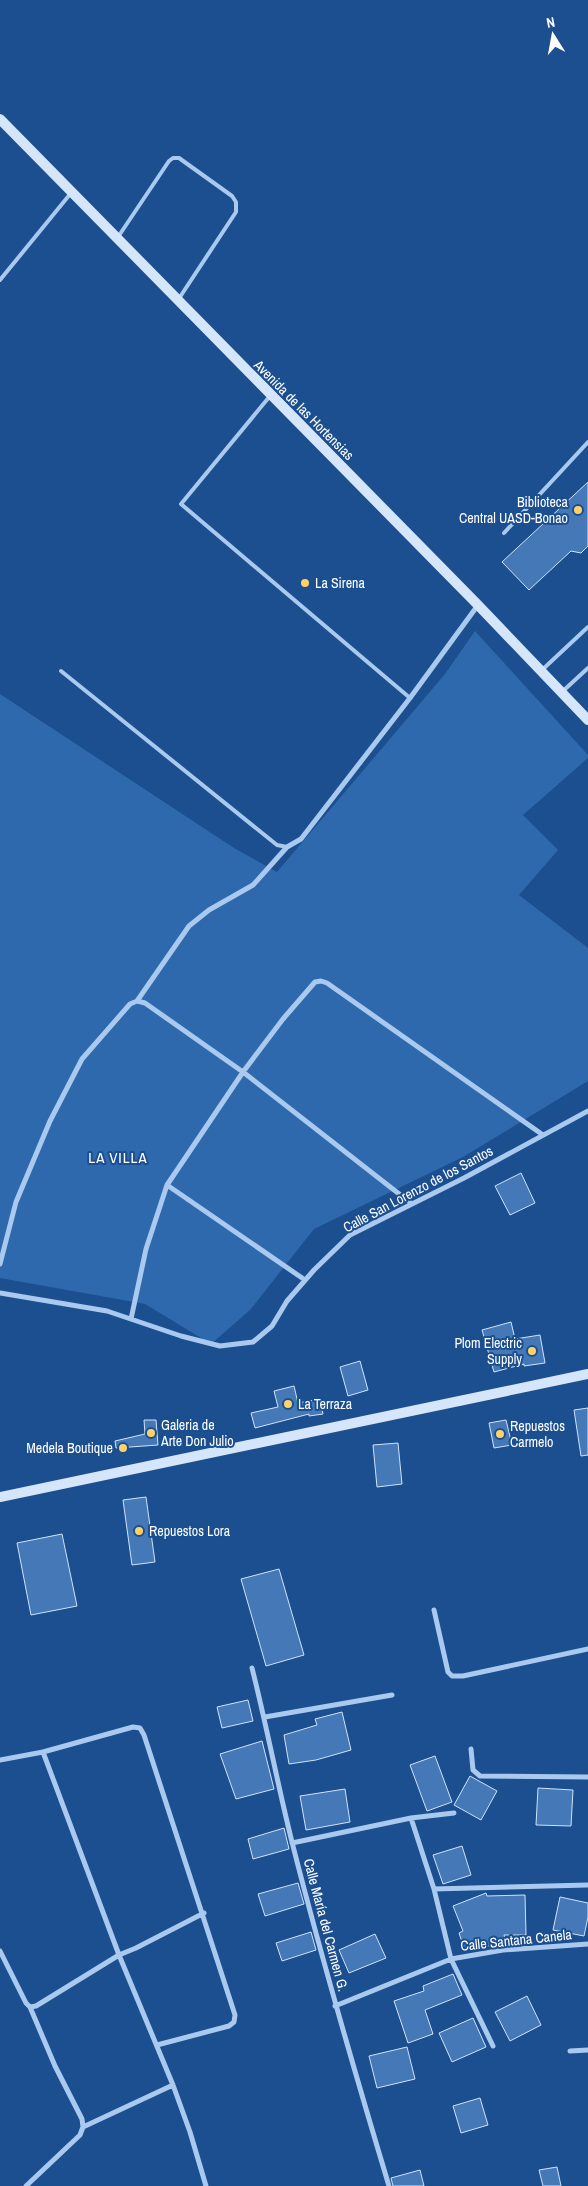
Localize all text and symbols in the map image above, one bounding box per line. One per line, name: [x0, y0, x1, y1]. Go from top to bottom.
north arrow: [528, 10, 578, 60]
text: N: [545, 13, 556, 32]
street label: Avenida de las Hortensias: [249, 355, 358, 464]
place label: Biblioteca Central UASD-Bonao: [459, 493, 569, 527]
marker: Biblioteca Central UASD-Bonao: [572, 504, 584, 516]
place label: La Sirena: [315, 574, 365, 592]
marker: La Sirena: [299, 577, 311, 589]
street label: Calle San Lorenzo de los Santos: [340, 1142, 496, 1236]
district label: LA VILLA: [88, 1147, 148, 1168]
place label: Plom Electric Supply: [454, 1334, 522, 1368]
marker: Plom Electric Supply: [526, 1345, 538, 1357]
place label: La Terraza: [298, 1395, 353, 1413]
marker: La Terraza: [282, 1398, 294, 1410]
place label: Galeria de Arte Don Julio: [160, 1416, 234, 1450]
place label: Repuestos Carmelo: [510, 1417, 565, 1451]
marker: Galeria de Arte Don Julio: [145, 1427, 157, 1439]
marker: Repuestos Carmelo: [494, 1428, 506, 1440]
place label: Medela Boutique: [26, 1439, 113, 1457]
marker: Medela Boutique: [117, 1442, 129, 1454]
place label: Repuestos Lora: [149, 1522, 231, 1540]
marker: Repuestos Lora: [133, 1525, 145, 1537]
street label: Calle María del Carmen G.: [300, 1857, 352, 1993]
street label: Calle Santana Canela: [460, 1925, 573, 1955]

